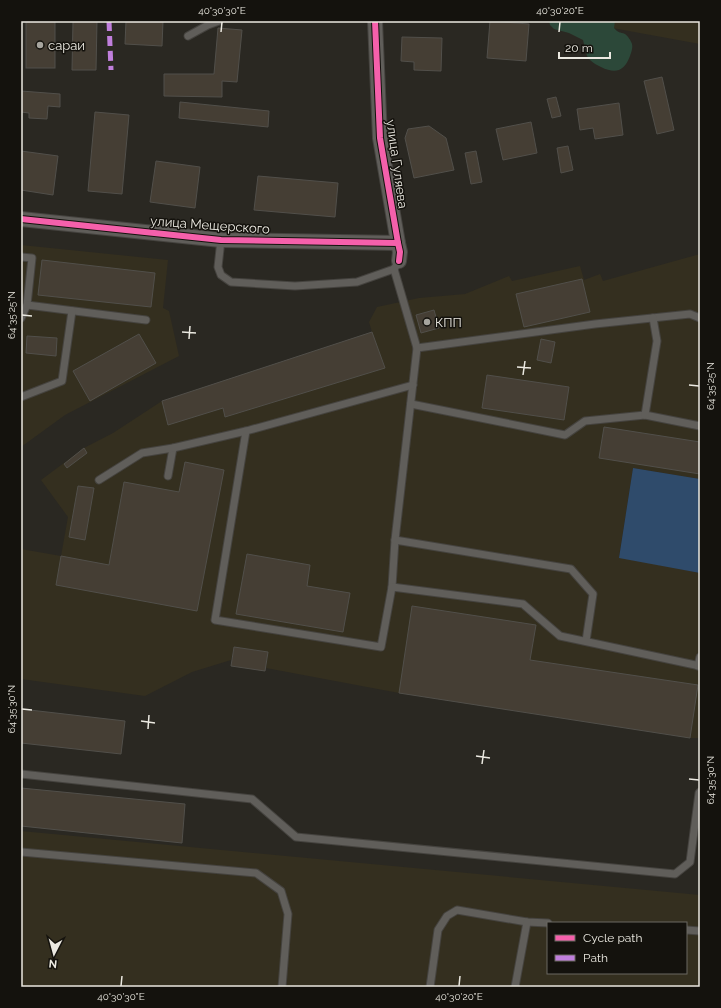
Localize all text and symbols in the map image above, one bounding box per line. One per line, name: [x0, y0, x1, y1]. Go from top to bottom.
text: 40°30'30"E: [198, 5, 246, 16]
text: 40°30'20"E: [536, 5, 584, 16]
scale bar: [559, 34, 610, 60]
place label: сараи: [48, 38, 85, 53]
marker: сараи: [35, 40, 45, 50]
text: 20 m: [565, 41, 593, 55]
street label: улица Гуляева: [383, 119, 411, 209]
street label: улица Мещерского: [150, 213, 270, 237]
text: 64°35'25"N: [6, 291, 17, 339]
place label: КПП: [435, 315, 462, 330]
marker: КПП: [422, 317, 432, 327]
text: 64°35'25"N: [705, 362, 716, 410]
text: 64°35'30"N: [6, 685, 17, 733]
text: 64°35'30"N: [705, 756, 716, 804]
legend: [547, 922, 687, 974]
text: Cycle path: [583, 931, 642, 945]
north arrow: [34, 934, 74, 974]
text: Path: [583, 951, 608, 965]
text: N: [48, 957, 58, 970]
text: 40°30'30"E: [97, 991, 145, 1002]
text: 40°30'20"E: [435, 991, 483, 1002]

